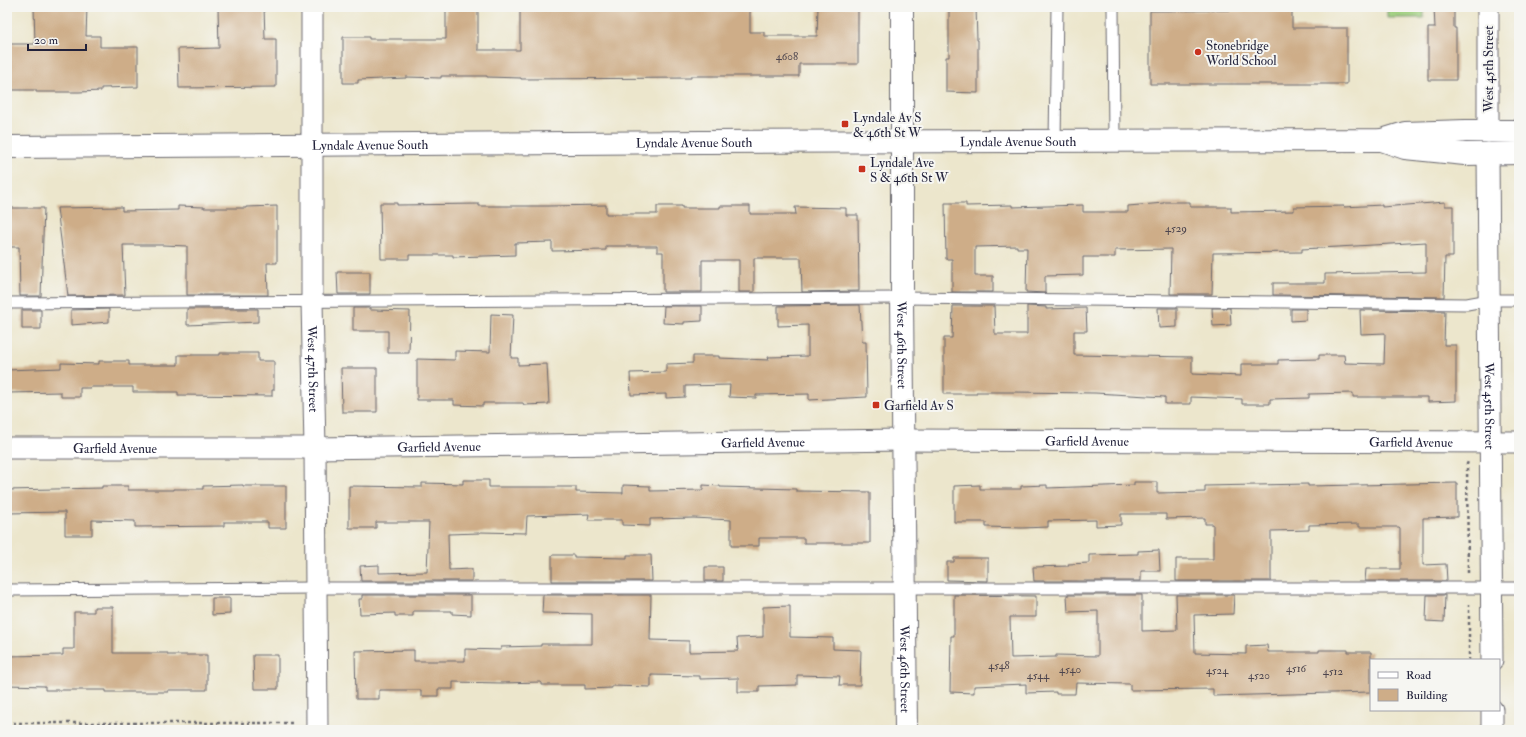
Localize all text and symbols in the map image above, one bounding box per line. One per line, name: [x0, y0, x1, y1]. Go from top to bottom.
scale bar: [28, 26, 86, 52]
street label: West 45th Street: [1481, 26, 1497, 113]
text: 20 m: [34, 33, 59, 48]
place label: Stonebridge World School: [1205, 38, 1277, 69]
marker: Stonebridge World School: [1193, 47, 1203, 57]
house number: 4608: [776, 50, 798, 63]
place label: Lyndale Av S & 46th St W: [853, 110, 922, 141]
marker: Lyndale Av S & 46th St W: [840, 119, 850, 129]
street label: Lyndale Avenue South: [960, 134, 1077, 151]
street label: Lyndale Avenue South: [636, 135, 753, 152]
street label: Lyndale Avenue South: [312, 137, 429, 155]
place label: Lyndale Ave S & 46th St W: [870, 155, 949, 186]
marker: Lyndale Ave S & 46th St W: [857, 164, 867, 174]
house number: 4529: [1165, 222, 1187, 235]
street label: West 46th Street: [893, 300, 910, 389]
street label: West 47th Street: [303, 324, 321, 413]
street label: West 45th Street: [1481, 362, 1497, 449]
place label: Garfield Av S: [884, 398, 954, 414]
marker: Garfield Av S: [871, 400, 881, 410]
street label: Garfield Avenue: [1045, 433, 1129, 450]
street label: Garfield Avenue: [721, 434, 806, 451]
street label: Garfield Avenue: [1369, 435, 1453, 451]
street label: Garfield Avenue: [397, 439, 482, 456]
street label: Garfield Avenue: [73, 441, 157, 457]
street label: West 46th Street: [896, 624, 913, 713]
house number: 4548: [988, 659, 1010, 672]
legend: [1370, 659, 1500, 711]
house number: 4516: [1286, 662, 1308, 675]
house number: 4540: [1059, 663, 1081, 676]
house number: 4524: [1206, 664, 1229, 677]
house number: 4512: [1323, 665, 1344, 678]
text: Road: [1406, 668, 1431, 683]
house number: 4544: [1027, 669, 1050, 682]
house number: 4520: [1248, 669, 1270, 682]
text: Building: [1406, 688, 1449, 703]

